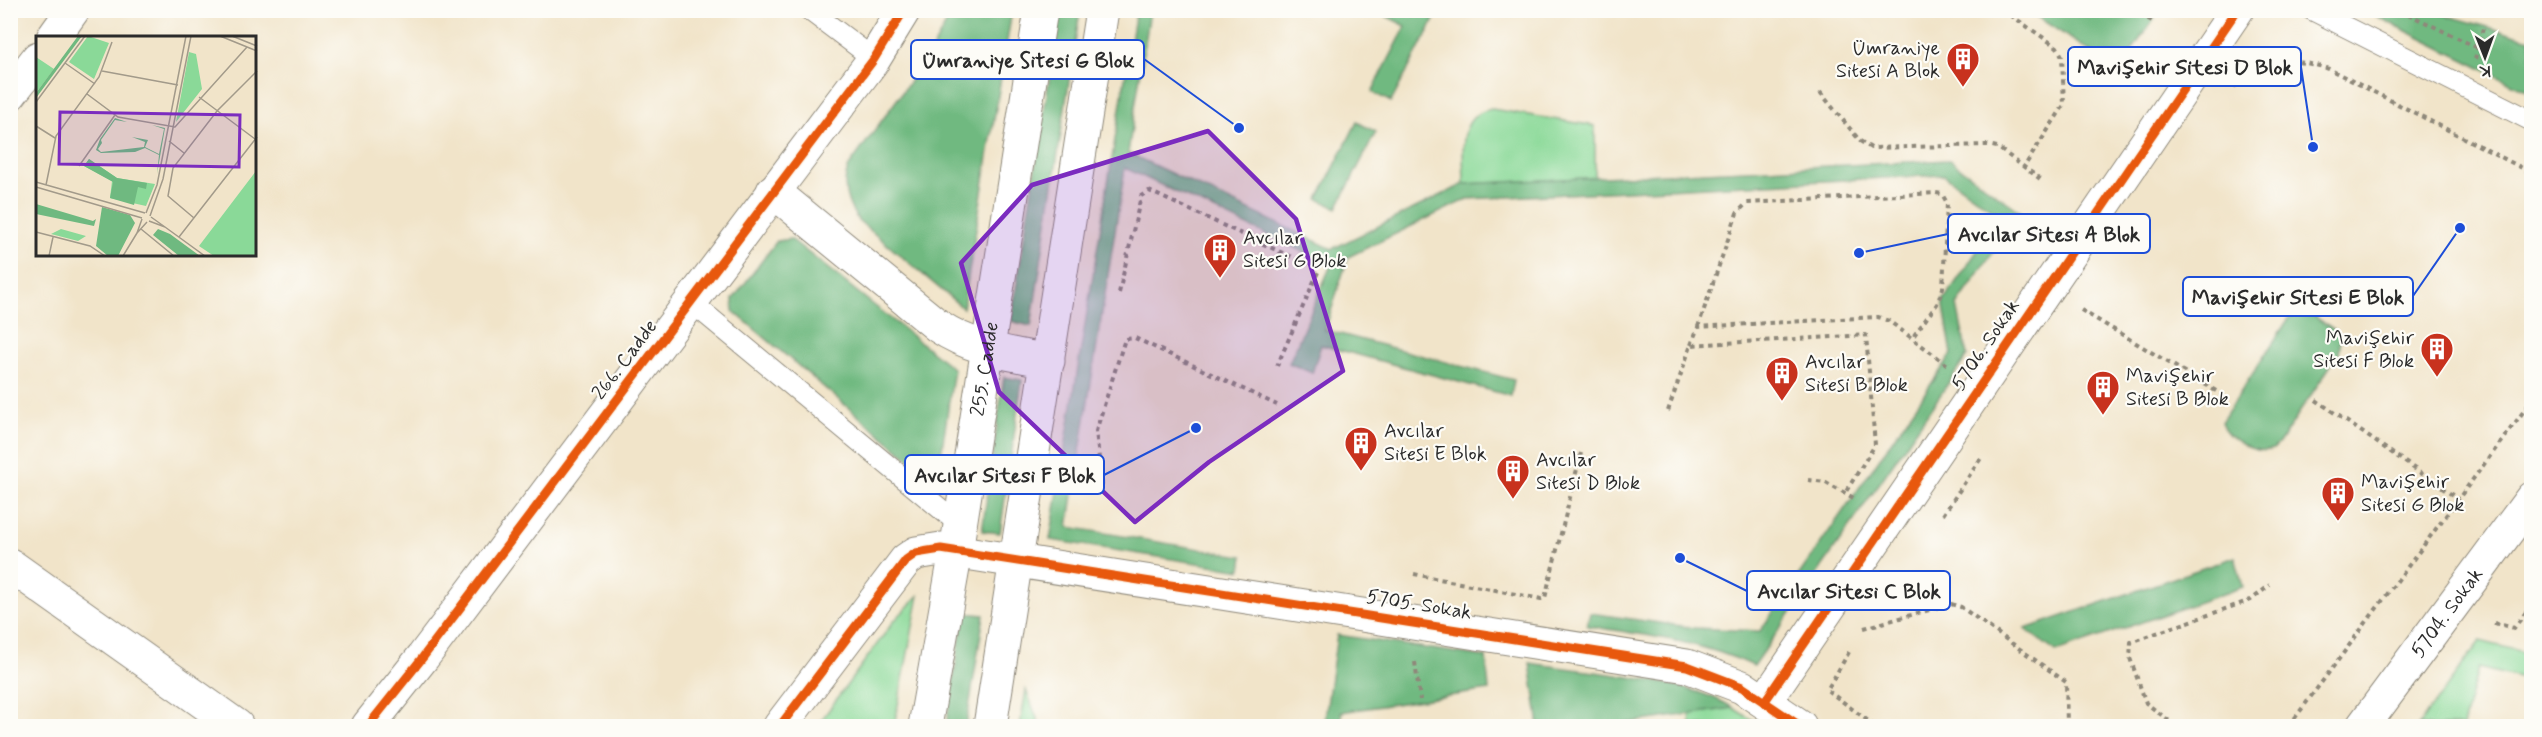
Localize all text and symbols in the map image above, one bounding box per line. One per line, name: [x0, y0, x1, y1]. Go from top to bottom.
north arrow: [2455, 27, 2515, 87]
place label: Ümraniye Sitesi A Blok: [1836, 35, 1940, 85]
inset map: [36, 36, 256, 256]
callout: Ümraniye Sitesi G Blok: [911, 40, 1144, 79]
building icon: Ümraniye Sitesi A Blok: [1945, 41, 1981, 88]
text: Ümraniye Sitesi G Blok: [921, 47, 1135, 75]
callout: Mavişehir Sitesi D Blok: [2068, 47, 2301, 86]
text: Mavişehir Sitesi D Blok: [2077, 54, 2293, 82]
text: K: [2479, 60, 2491, 81]
callout: Avcılar Sitesi A Blok: [1948, 214, 2150, 253]
text: Avcılar Sitesi A Blok: [1958, 221, 2141, 249]
place label: Avcılar Sitesi G Blok: [1243, 225, 1346, 275]
building icon: Avcılar Sitesi G Blok: [1202, 232, 1238, 279]
callout: Mavişehir Sitesi E Blok: [2183, 277, 2413, 316]
text: Mavişehir Sitesi E Blok: [2192, 284, 2405, 312]
street label: 5706. Sokak: [1946, 294, 2026, 396]
street label: 266. Cadde: [586, 314, 664, 406]
street label: 255. Cadde: [964, 320, 1005, 418]
place label: Mavişehir Sitesi F Blok: [2313, 325, 2415, 375]
building icon: Mavişehir Sitesi F Blok: [2419, 331, 2455, 378]
place label: Avcılar Sitesi B Blok: [1805, 349, 1908, 399]
building icon: Avcılar Sitesi B Blok: [1764, 355, 1800, 402]
place label: Mavişehir Sitesi B Blok: [2126, 363, 2229, 413]
building icon: Mavişehir Sitesi B Blok: [2085, 369, 2121, 416]
place label: Avcılar Sitesi E Blok: [1384, 418, 1487, 468]
building icon: Avcılar Sitesi E Blok: [1343, 425, 1379, 472]
place label: Avcılar Sitesi D Blok: [1536, 447, 1640, 497]
building icon: Avcılar Sitesi D Blok: [1495, 453, 1531, 500]
callout: Avcılar Sitesi F Blok: [905, 455, 1104, 494]
text: Avcılar Sitesi F Blok: [914, 462, 1096, 490]
place label: Mavişehir Sitesi G Blok: [2361, 469, 2464, 519]
building icon: Mavişehir Sitesi G Blok: [2320, 475, 2356, 522]
street label: 5704. Sokak: [2405, 562, 2489, 663]
callout: Avcılar Sitesi C Blok: [1747, 571, 1950, 610]
text: Avcılar Sitesi C Blok: [1757, 578, 1941, 606]
street label: 5705. Sokak: [1364, 583, 1474, 627]

